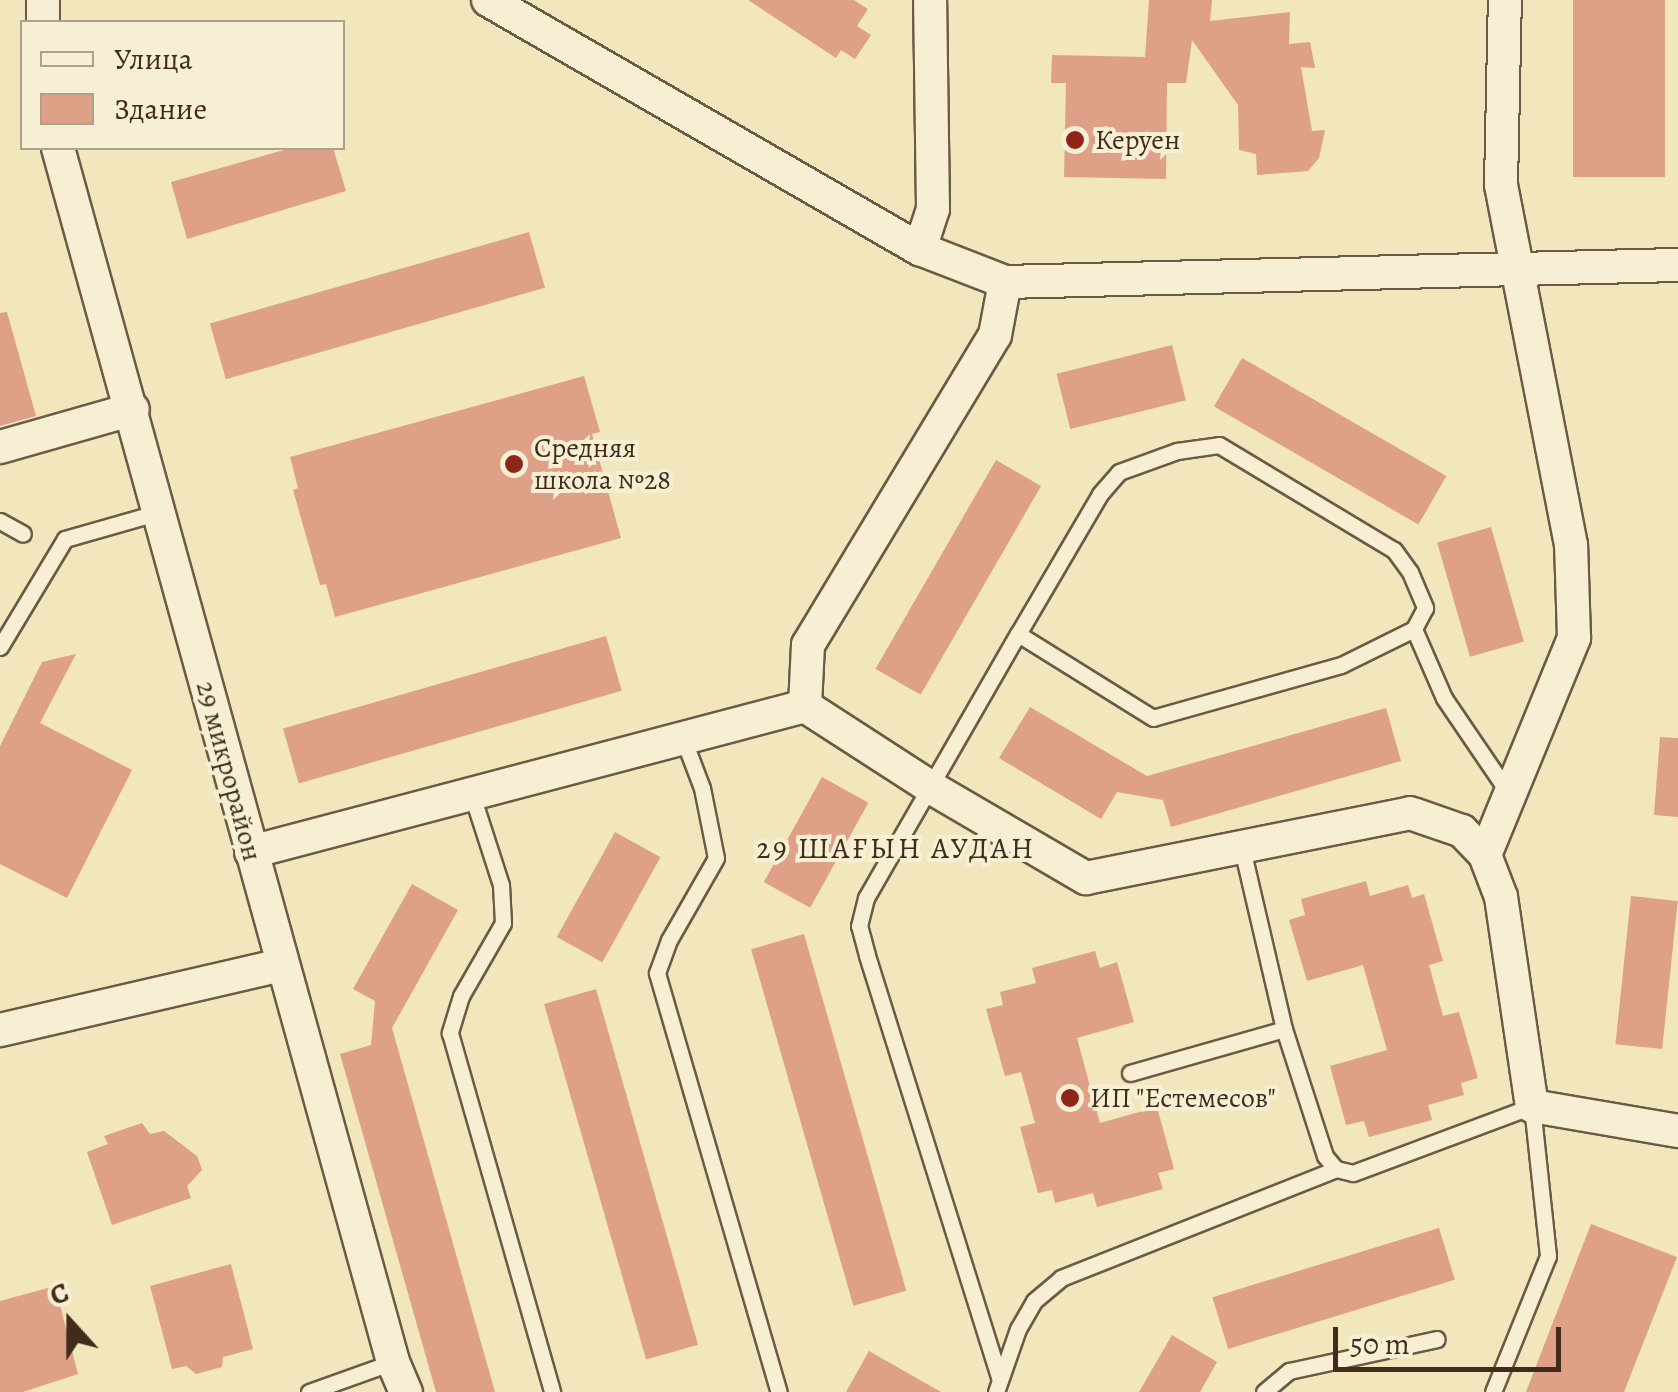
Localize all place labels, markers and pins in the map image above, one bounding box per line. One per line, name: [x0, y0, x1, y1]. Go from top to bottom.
place label: Керуен: [1095, 123, 1180, 157]
marker: Керуен: [1064, 129, 1086, 151]
place label: Средняя школа №28: [534, 431, 671, 497]
marker: Средняя школа №28: [503, 453, 525, 475]
place label: ИП "Естемесов": [1090, 1081, 1277, 1115]
marker: ИП "Естемесов": [1059, 1087, 1081, 1109]

